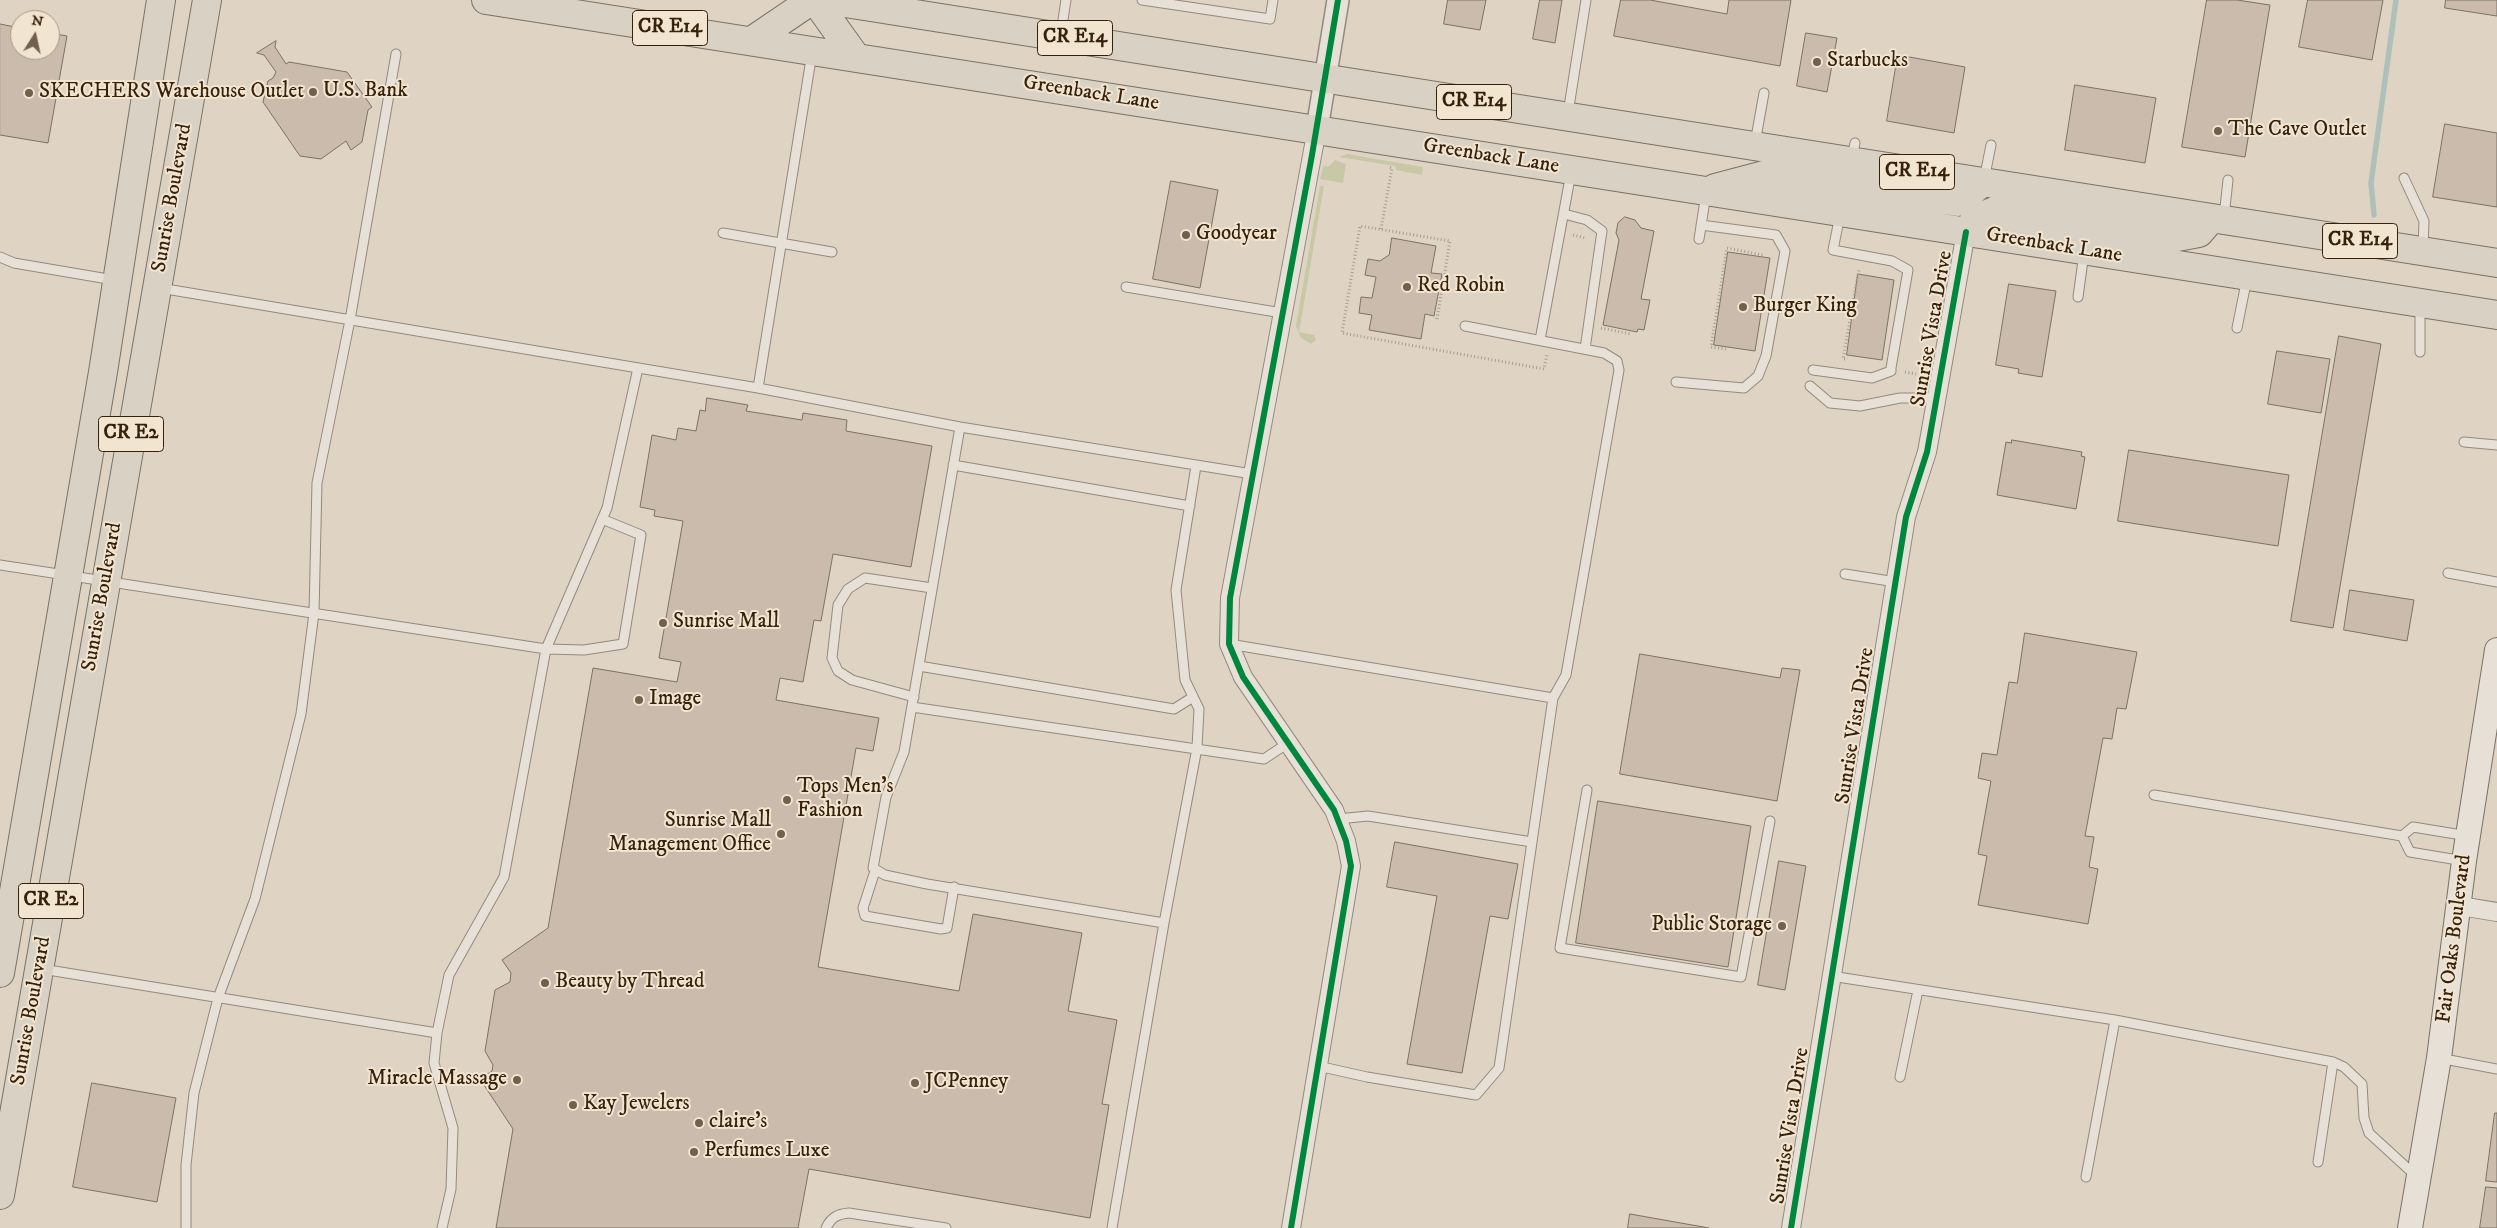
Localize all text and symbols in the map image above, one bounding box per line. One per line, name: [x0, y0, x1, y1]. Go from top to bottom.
north arrow: [10, 10, 60, 60]
road number: CR E14: [632, 10, 708, 46]
text: N: [30, 11, 45, 31]
road number: CR E14: [1038, 20, 1112, 56]
place label: Starbucks: [1827, 49, 1908, 75]
marker: Starbucks: [1811, 56, 1823, 68]
street label: Greenback Lane: [1021, 71, 1161, 117]
place label: U.S. Bank: [323, 79, 408, 105]
place label: SKECHERS Warehouse Outlet: [39, 80, 304, 106]
road number: CR E14: [1436, 84, 1512, 120]
marker: U.S. Bank: [307, 86, 319, 98]
marker: SKECHERS Warehouse Outlet: [23, 87, 35, 99]
place label: The Cave Outlet: [2228, 118, 2367, 144]
street label: Sunrise Boulevard: [148, 122, 198, 274]
marker: The Cave Outlet: [2212, 125, 2224, 137]
street label: Greenback Lane: [1421, 134, 1561, 180]
road number: CR E14: [1880, 154, 1954, 190]
place label: Goodyear: [1196, 222, 1277, 248]
street label: Greenback Lane: [1984, 223, 2124, 269]
road number: CR E14: [2322, 224, 2398, 258]
marker: Goodyear: [1180, 229, 1192, 241]
street label: Sunrise Vista Drive: [1907, 249, 1959, 409]
place label: Red Robin: [1417, 274, 1505, 300]
marker: Red Robin: [1401, 281, 1413, 293]
place label: Burger King: [1753, 294, 1857, 320]
marker: Burger King: [1737, 301, 1749, 313]
road number: CR E2: [98, 416, 164, 452]
street label: Sunrise Boulevard: [78, 521, 128, 673]
place label: Sunrise Mall: [673, 610, 779, 636]
marker: Sunrise Mall: [657, 617, 669, 629]
street label: Sunrise Vista Drive: [1831, 646, 1881, 806]
place label: Image: [649, 687, 701, 713]
marker: Image: [633, 694, 645, 706]
place label: Tops Men's Fashion: [797, 775, 893, 825]
marker: Tops Men's Fashion: [781, 794, 793, 806]
place label: Sunrise Mall Management Office: [609, 809, 771, 859]
marker: Sunrise Mall Management Office: [775, 828, 787, 840]
street label: Fair Oaks Boulevard: [2432, 853, 2478, 1025]
road number: CR E2: [18, 884, 84, 918]
place label: Public Storage: [1651, 913, 1772, 939]
marker: Public Storage: [1776, 920, 1788, 932]
street label: Sunrise Boulevard: [7, 935, 57, 1087]
place label: Beauty by Thread: [555, 970, 704, 996]
marker: Beauty by Thread: [539, 977, 551, 989]
street label: Sunrise Vista Drive: [1766, 1046, 1816, 1206]
place label: Miracle Massage: [367, 1067, 507, 1093]
place label: JCPenney: [925, 1070, 1008, 1096]
marker: Miracle Massage: [511, 1074, 523, 1086]
marker: JCPenney: [909, 1077, 921, 1089]
place label: Kay Jewelers: [583, 1092, 690, 1118]
marker: Kay Jewelers: [567, 1099, 579, 1111]
place label: claire's: [709, 1110, 767, 1136]
marker: claire's: [693, 1117, 705, 1129]
place label: Perfumes Luxe: [704, 1139, 829, 1165]
marker: Perfumes Luxe: [688, 1146, 700, 1158]

